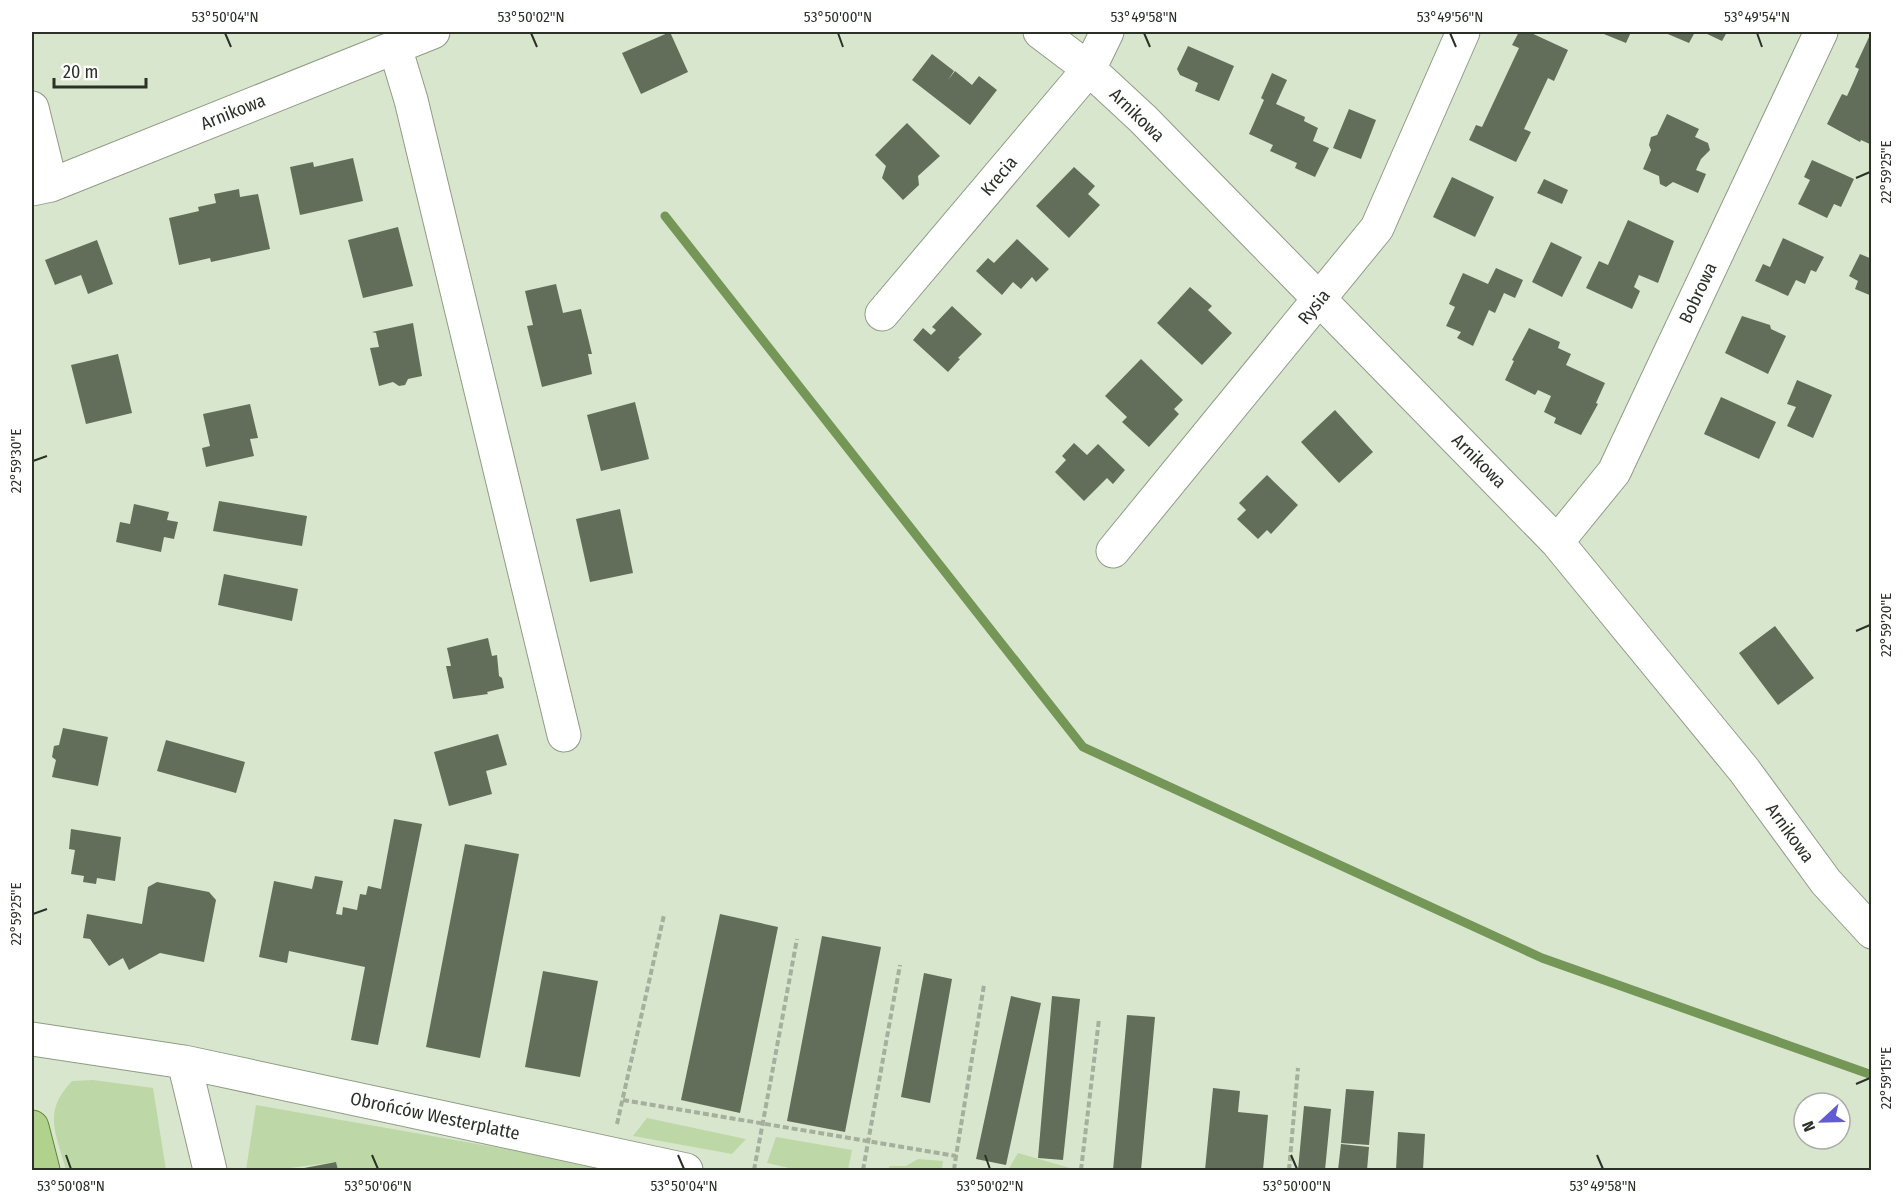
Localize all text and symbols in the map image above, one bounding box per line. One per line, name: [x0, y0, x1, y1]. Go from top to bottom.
text: 53°50'04"N: [191, 8, 259, 26]
text: 53°50'02"N: [497, 8, 565, 26]
text: 53°50'00"N: [804, 8, 872, 26]
text: 53°49'58"N: [1111, 8, 1177, 26]
text: 53°49'56"N: [1417, 8, 1483, 26]
text: 53°49'54"N: [1724, 8, 1790, 26]
scale bar: [54, 51, 146, 89]
text: 20 m: [63, 61, 98, 83]
street label: Arnikowa: [1105, 84, 1169, 147]
street label: Arnikowa: [197, 89, 269, 135]
text: 22°59'25"E: [1877, 140, 1895, 204]
street label: Krecia: [976, 151, 1022, 200]
street label: Bobrowa: [1674, 259, 1722, 327]
street label: Rysia: [1293, 285, 1335, 329]
text: 22°59'30"E: [7, 429, 25, 493]
street label: Arnikowa: [1447, 429, 1511, 493]
text: 22°59'20"E: [1877, 593, 1895, 657]
street label: Arnikowa: [1761, 799, 1819, 867]
text: 22°59'25"E: [7, 882, 25, 946]
text: 22°59'15"E: [1877, 1047, 1895, 1109]
street label: Obrońców Westerplatte: [348, 1087, 522, 1145]
north arrow: [1792, 1091, 1852, 1151]
text: N: [1798, 1118, 1819, 1134]
text: 53°50'08"N: [37, 1177, 105, 1195]
text: 53°50'06"N: [344, 1177, 412, 1195]
text: 53°50'04"N: [650, 1177, 718, 1195]
text: 53°50'02"N: [956, 1177, 1024, 1195]
text: 53°50'00"N: [1263, 1177, 1331, 1195]
text: 53°49'58"N: [1570, 1177, 1636, 1195]

